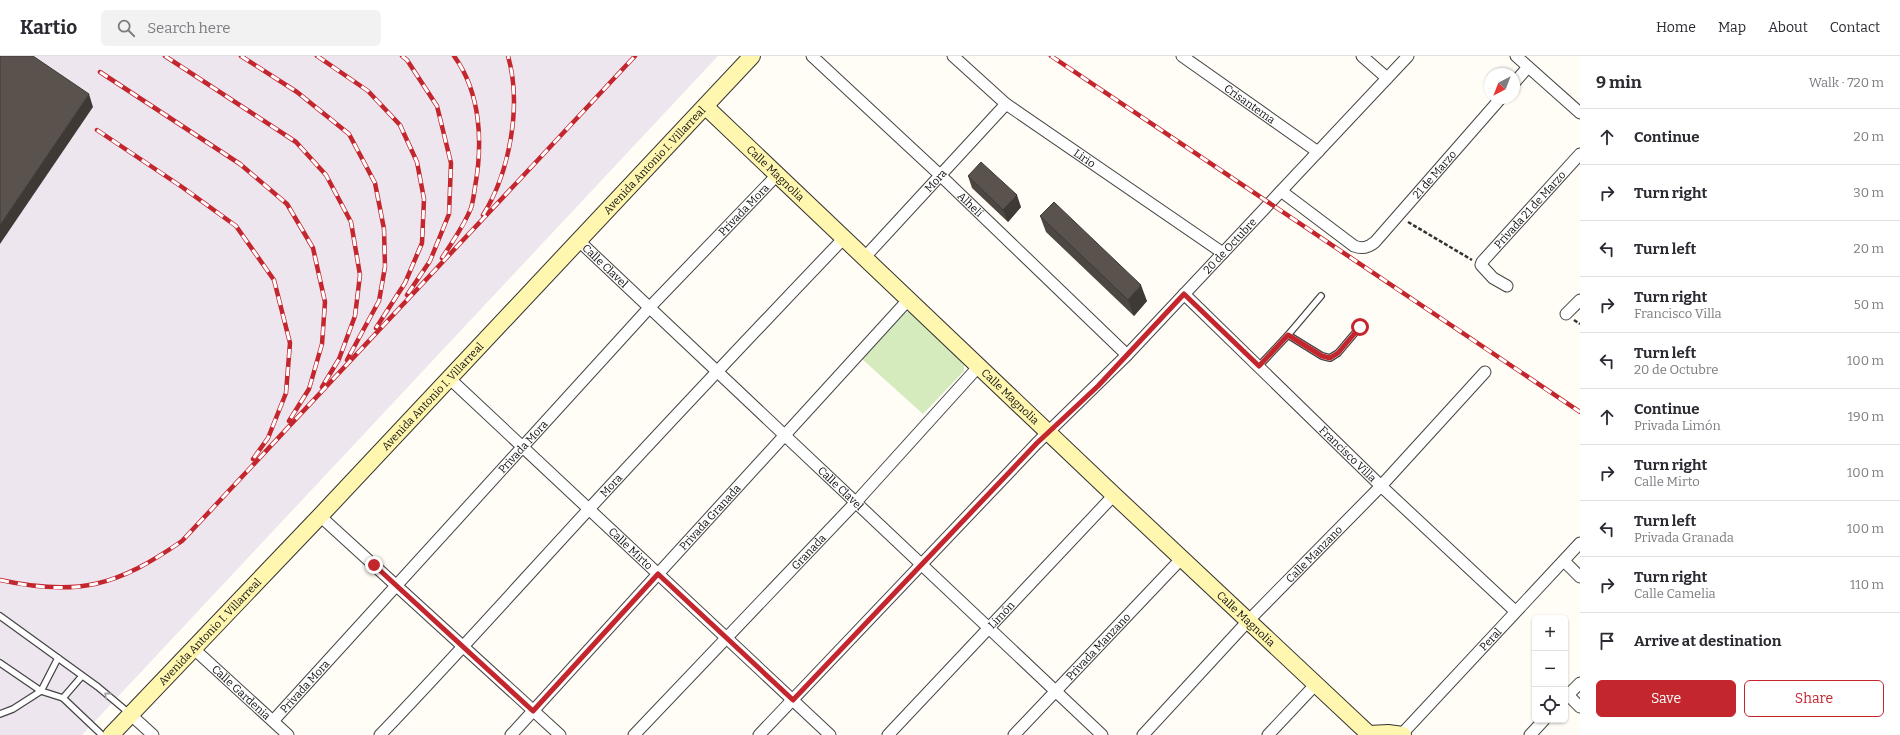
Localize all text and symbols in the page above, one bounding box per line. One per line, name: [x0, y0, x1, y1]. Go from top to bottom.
search box: [101, 10, 381, 46]
text: Kartio: [20, 16, 77, 39]
icon: search: [115, 17, 137, 39]
text: Search here: [147, 19, 231, 37]
text: Home: [1656, 19, 1696, 36]
text: Map: [1718, 19, 1746, 36]
text: About: [1768, 19, 1808, 36]
text: Contact: [1830, 19, 1880, 36]
north arrow: [1484, 68, 1520, 104]
text: 9 min: [1596, 72, 1642, 93]
text: Walk · 720 m: [1809, 75, 1884, 90]
street label: Crisantema: [1222, 81, 1278, 126]
street label: Avenida Antonio I. Villarreal: [601, 104, 708, 217]
icon: ahead: [1596, 126, 1618, 148]
text: Continue: [1634, 128, 1700, 146]
text: 20 m: [1854, 129, 1884, 144]
street label: Calle Magnolia: [744, 143, 807, 204]
street label: Lirio: [1071, 146, 1098, 170]
street label: 21 de Marzo: [1410, 148, 1459, 201]
street label: Mora: [922, 166, 949, 195]
street label: Privada 21 de Marzo: [1491, 168, 1568, 251]
street label: Privada Mora: [716, 181, 772, 238]
icon: right: [1596, 182, 1618, 204]
text: Turn right: [1634, 184, 1707, 202]
text: 30 m: [1853, 185, 1884, 200]
street label: Alhelí: [955, 189, 986, 220]
street label: 20 de Octubre: [1200, 215, 1259, 276]
icon: left: [1596, 238, 1618, 260]
text: Turn left: [1634, 240, 1696, 258]
street label: Calle Clavel: [580, 241, 631, 290]
text: 20 m: [1854, 241, 1884, 256]
text: Turn right: [1634, 288, 1707, 306]
icon: right: [1596, 294, 1618, 316]
text: 50 m: [1854, 297, 1884, 312]
text: Francisco Villa: [1634, 306, 1722, 321]
route start: [1351, 318, 1369, 336]
street label: Avenida Antonio I. Villarreal: [379, 340, 486, 453]
text: Turn left: [1634, 344, 1696, 362]
icon: left: [1596, 350, 1618, 372]
text: 100 m: [1847, 353, 1884, 368]
text: 20 de Octubre: [1634, 362, 1718, 377]
street label: Calle Magnolia: [979, 366, 1042, 427]
text: Continue: [1634, 400, 1700, 418]
icon: ahead: [1596, 406, 1618, 428]
text: 190 m: [1848, 409, 1884, 424]
street label: Privada Mora: [495, 418, 550, 476]
text: Privada Limón: [1634, 418, 1721, 433]
street label: Francisco Villa: [1317, 423, 1379, 484]
text: Turn right: [1634, 456, 1707, 474]
icon: right: [1596, 462, 1618, 484]
street label: Calle Clavel: [815, 464, 866, 513]
text: 100 m: [1847, 465, 1884, 480]
street label: Mora: [597, 471, 625, 500]
text: Calle Mirto: [1634, 474, 1700, 489]
street label: Privada Granada: [677, 482, 743, 553]
text: Turn left: [1634, 512, 1696, 530]
icon: left: [1596, 518, 1618, 540]
text: 100 m: [1847, 521, 1884, 536]
street label: Calle Manzano: [1283, 523, 1345, 585]
street label: Calle Mirto: [606, 524, 655, 572]
text: Privada Granada: [1634, 530, 1734, 545]
street label: Granada: [789, 531, 828, 572]
route end: [365, 556, 383, 574]
text: Turn right: [1634, 568, 1707, 586]
icon: right: [1596, 574, 1618, 596]
street label: Avenida Antonio I. Villarreal: [156, 575, 264, 688]
text: 110 m: [1850, 577, 1884, 592]
text: Calle Camelia: [1634, 586, 1716, 601]
street label: Calle Magnolia: [1214, 588, 1278, 649]
street label: Limón: [985, 598, 1017, 631]
street label: Privada Manzano: [1063, 610, 1133, 683]
map controls: [1532, 615, 1568, 723]
button: +: [1532, 615, 1568, 651]
street label: Peral: [1477, 625, 1504, 653]
icon: arrive: [1596, 630, 1618, 652]
text: Arrive at destination: [1634, 632, 1781, 650]
button: −: [1532, 651, 1568, 687]
street label: Privada Mora: [277, 657, 332, 715]
street label: Calle Gardenia: [209, 662, 273, 722]
button: Save: [1596, 680, 1736, 717]
button: Share: [1744, 680, 1884, 717]
button: locate: [1532, 687, 1568, 723]
one-way arrow: [104, 692, 112, 700]

